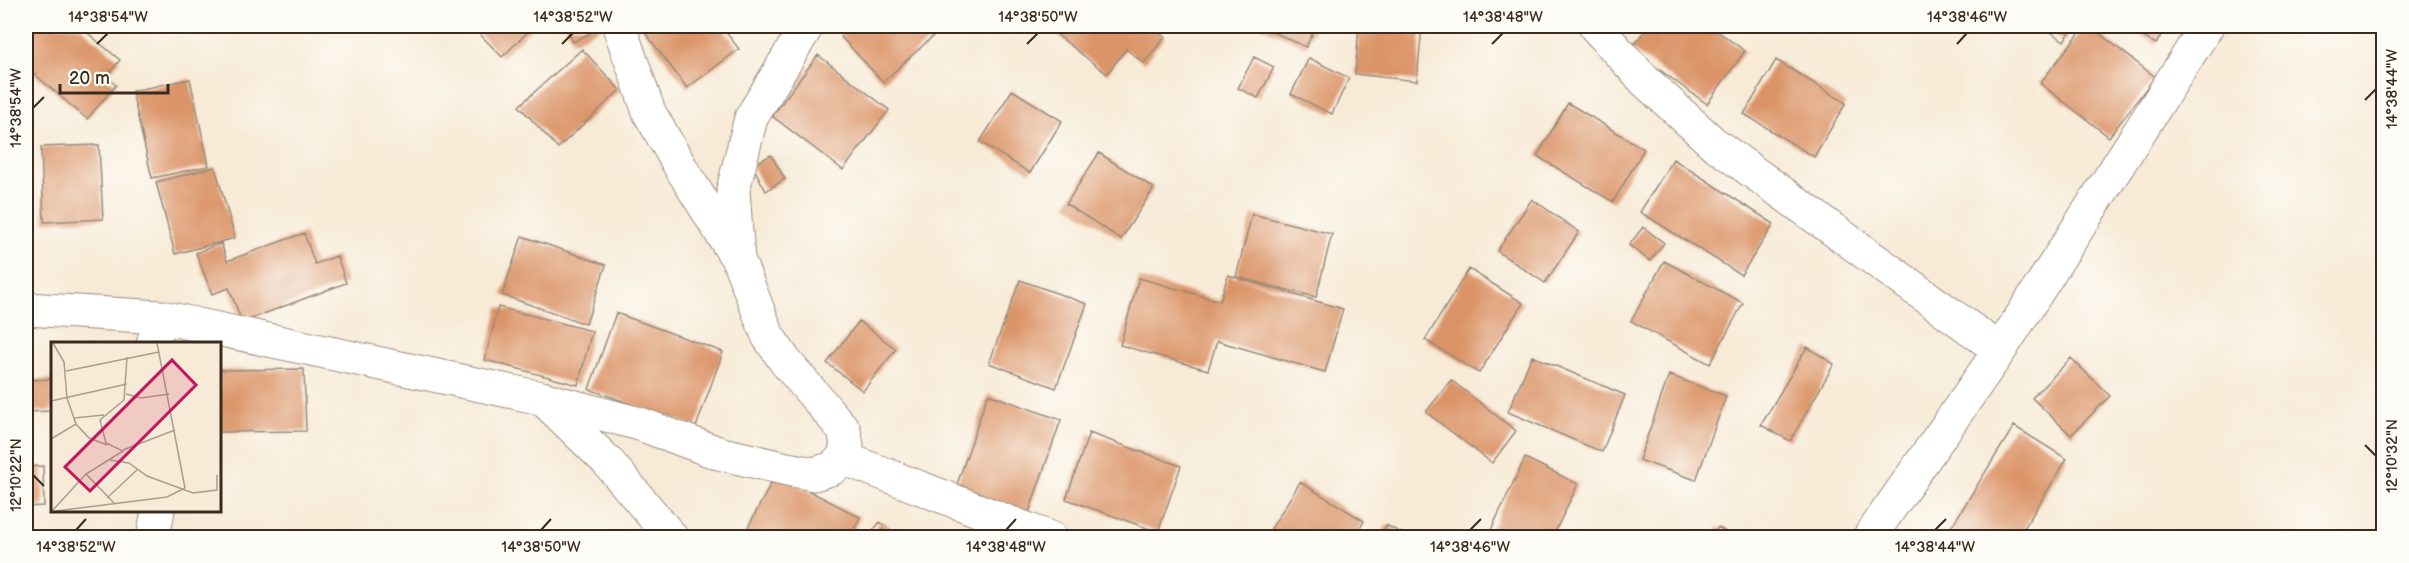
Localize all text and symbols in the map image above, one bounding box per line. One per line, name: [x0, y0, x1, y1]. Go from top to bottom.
text: 14°38'54"W: [68, 8, 148, 27]
text: 14°38'52"W: [533, 8, 613, 27]
text: 14°38'50"W: [998, 8, 1078, 27]
text: 14°38'48"W: [1463, 8, 1543, 27]
text: 14°38'46"W: [1927, 8, 2007, 27]
text: 14°38'44"W: [2383, 49, 2402, 129]
scale bar: [60, 57, 168, 95]
text: 14°38'54"W: [7, 68, 26, 148]
text: 20 m: [69, 68, 110, 89]
inset map: [51, 342, 220, 512]
text: 12°10'32"N: [2383, 419, 2402, 493]
text: 12°10'22"N: [7, 438, 26, 512]
text: 14°38'52"W: [36, 538, 116, 557]
text: 14°38'50"W: [501, 538, 581, 557]
text: 14°38'48"W: [966, 538, 1046, 557]
text: 14°38'46"W: [1430, 538, 1510, 557]
text: 14°38'44"W: [1895, 538, 1975, 557]

